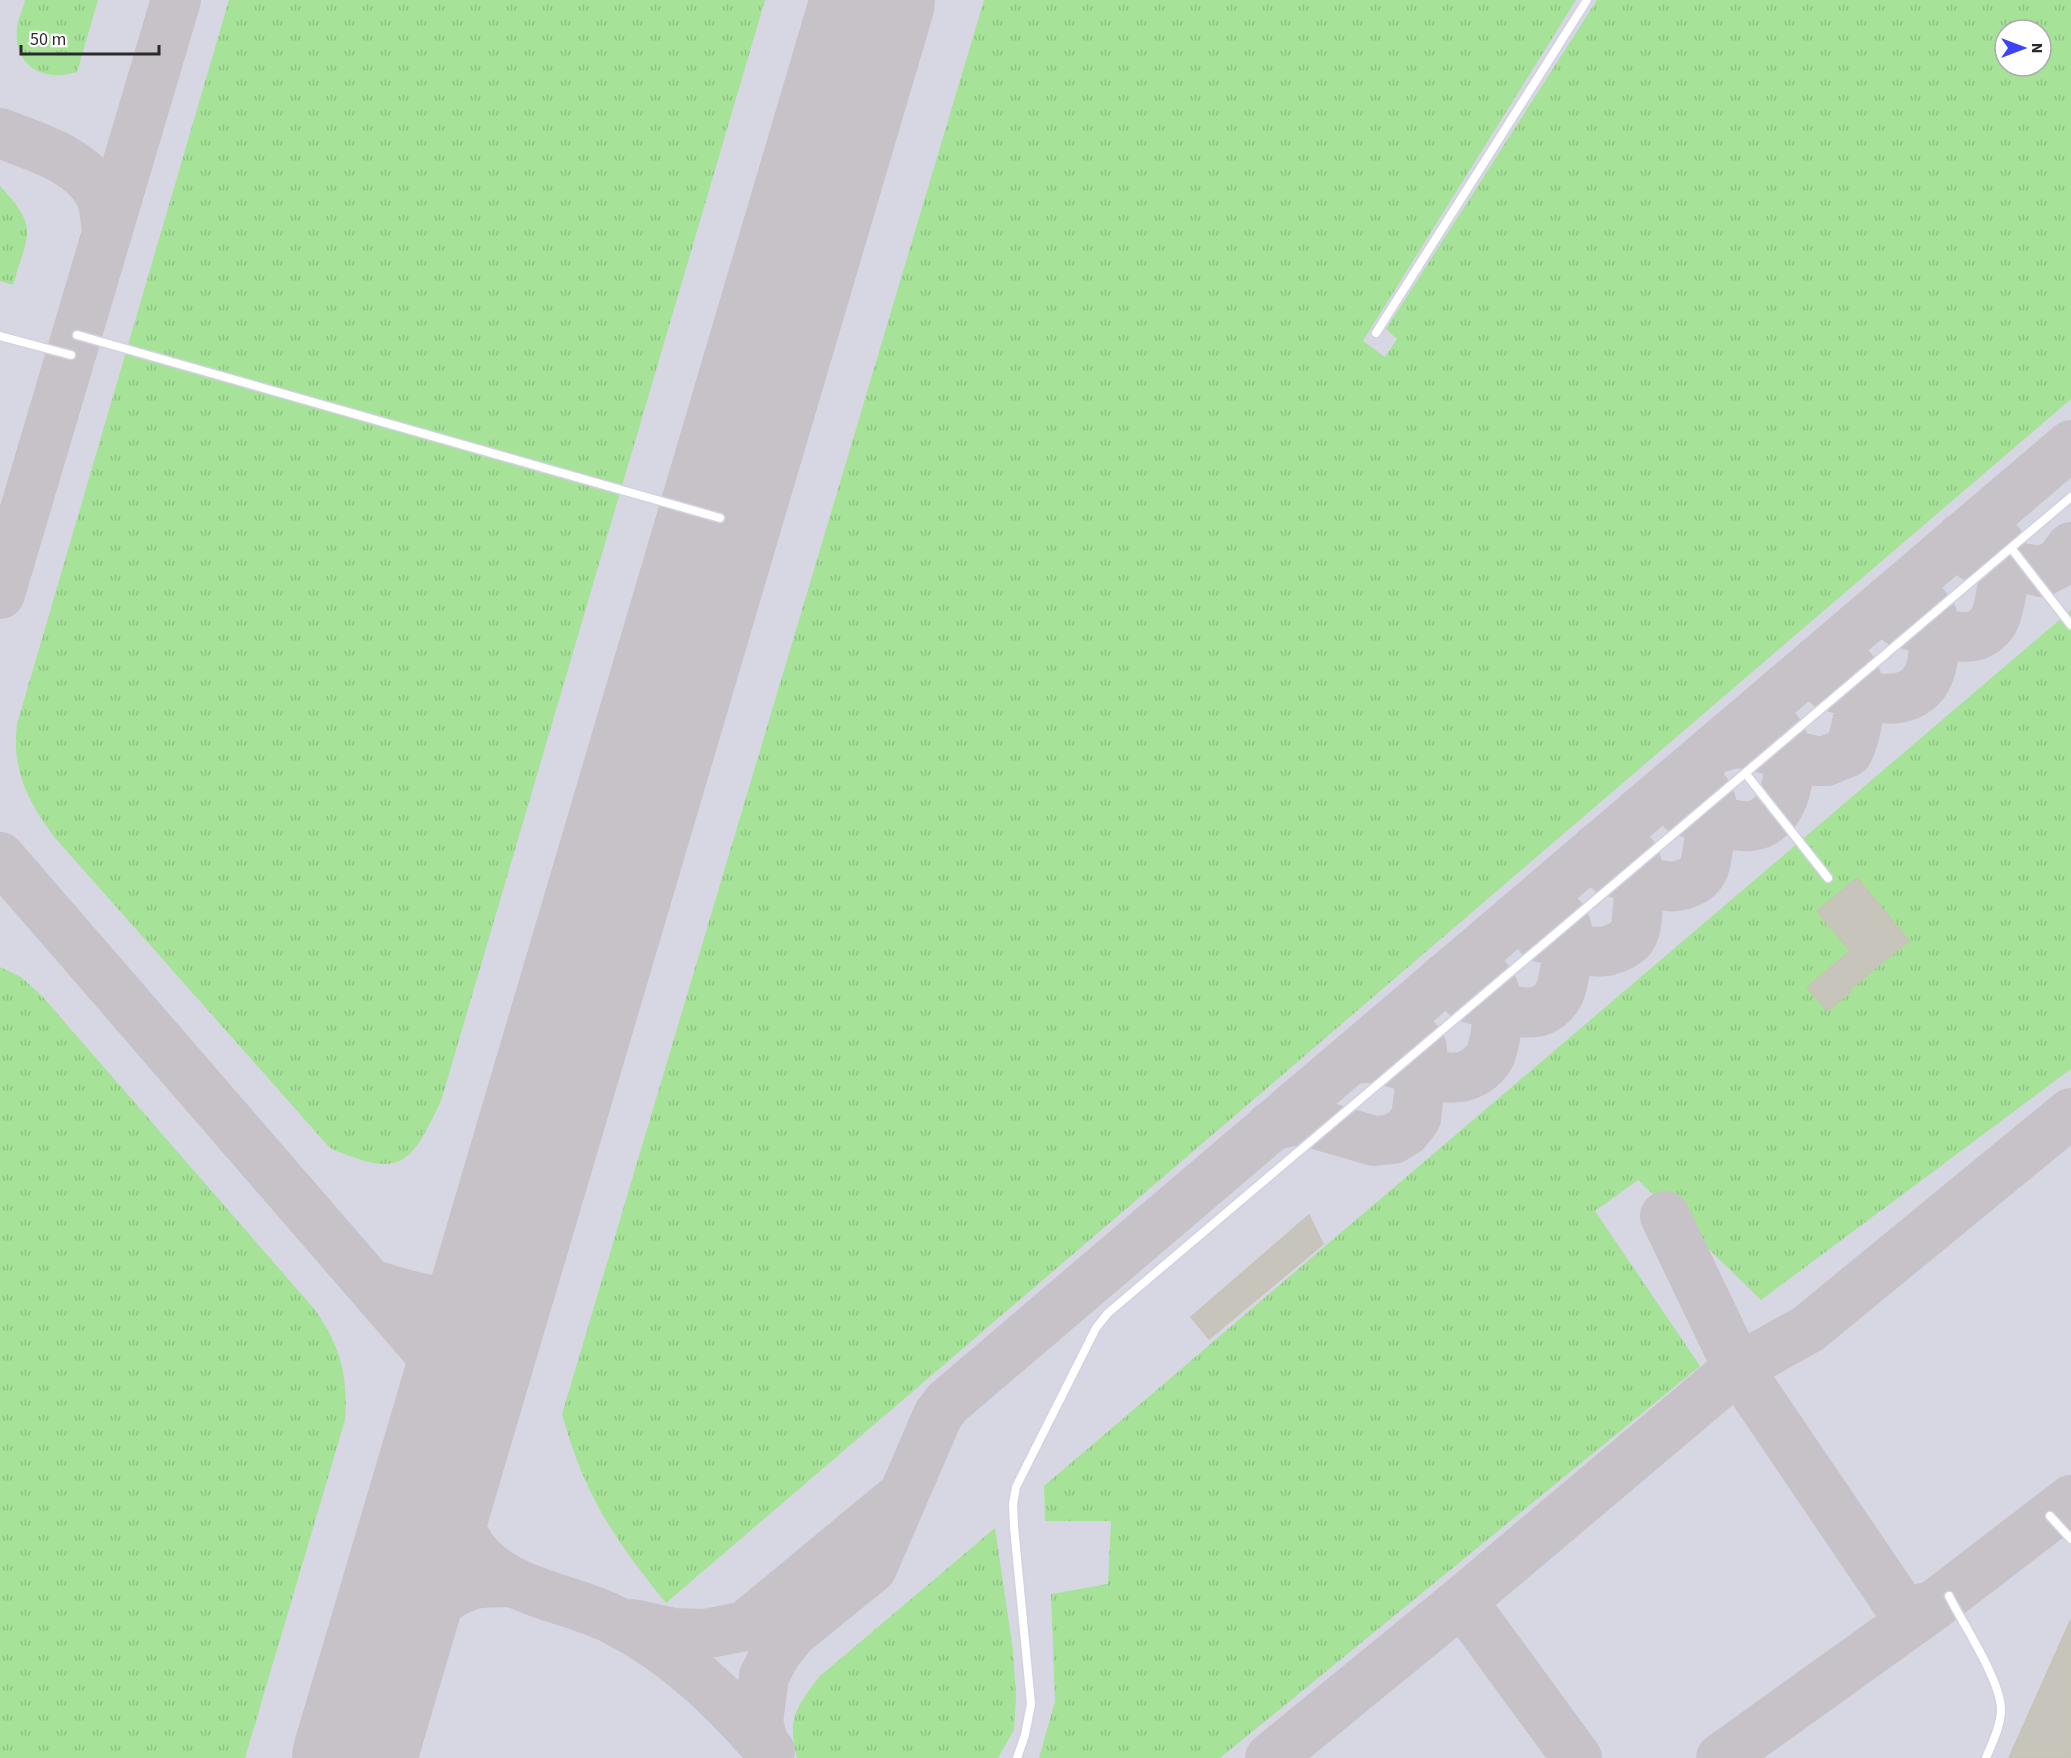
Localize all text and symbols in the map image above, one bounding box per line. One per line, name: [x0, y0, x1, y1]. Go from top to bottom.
scale bar: [21, 18, 159, 56]
north arrow: [1993, 18, 2053, 78]
text: 50 m: [30, 27, 66, 52]
text: N: [2026, 43, 2048, 53]

